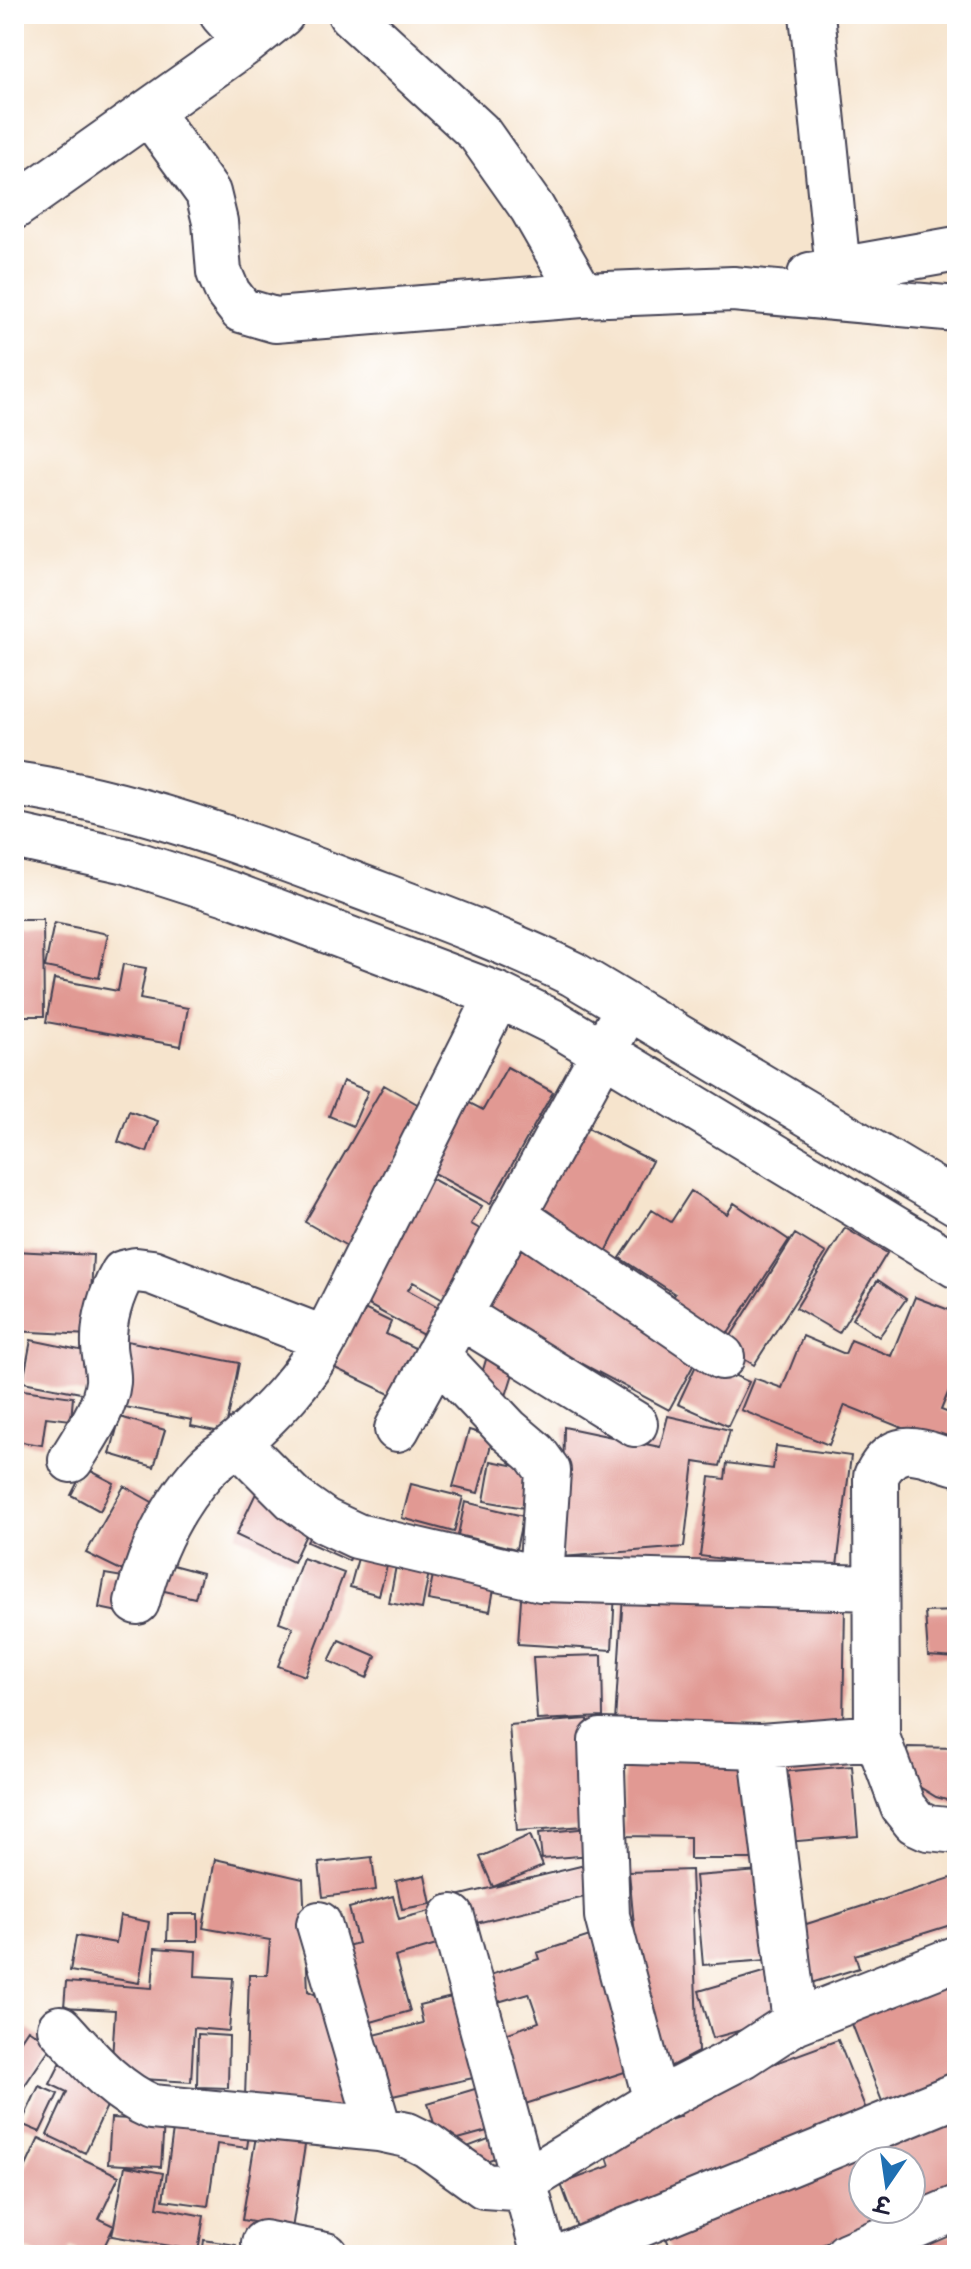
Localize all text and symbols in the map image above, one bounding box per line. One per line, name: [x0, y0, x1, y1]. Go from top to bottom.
north arrow: [847, 2145, 927, 2225]
text: उ: [870, 2189, 895, 2221]

